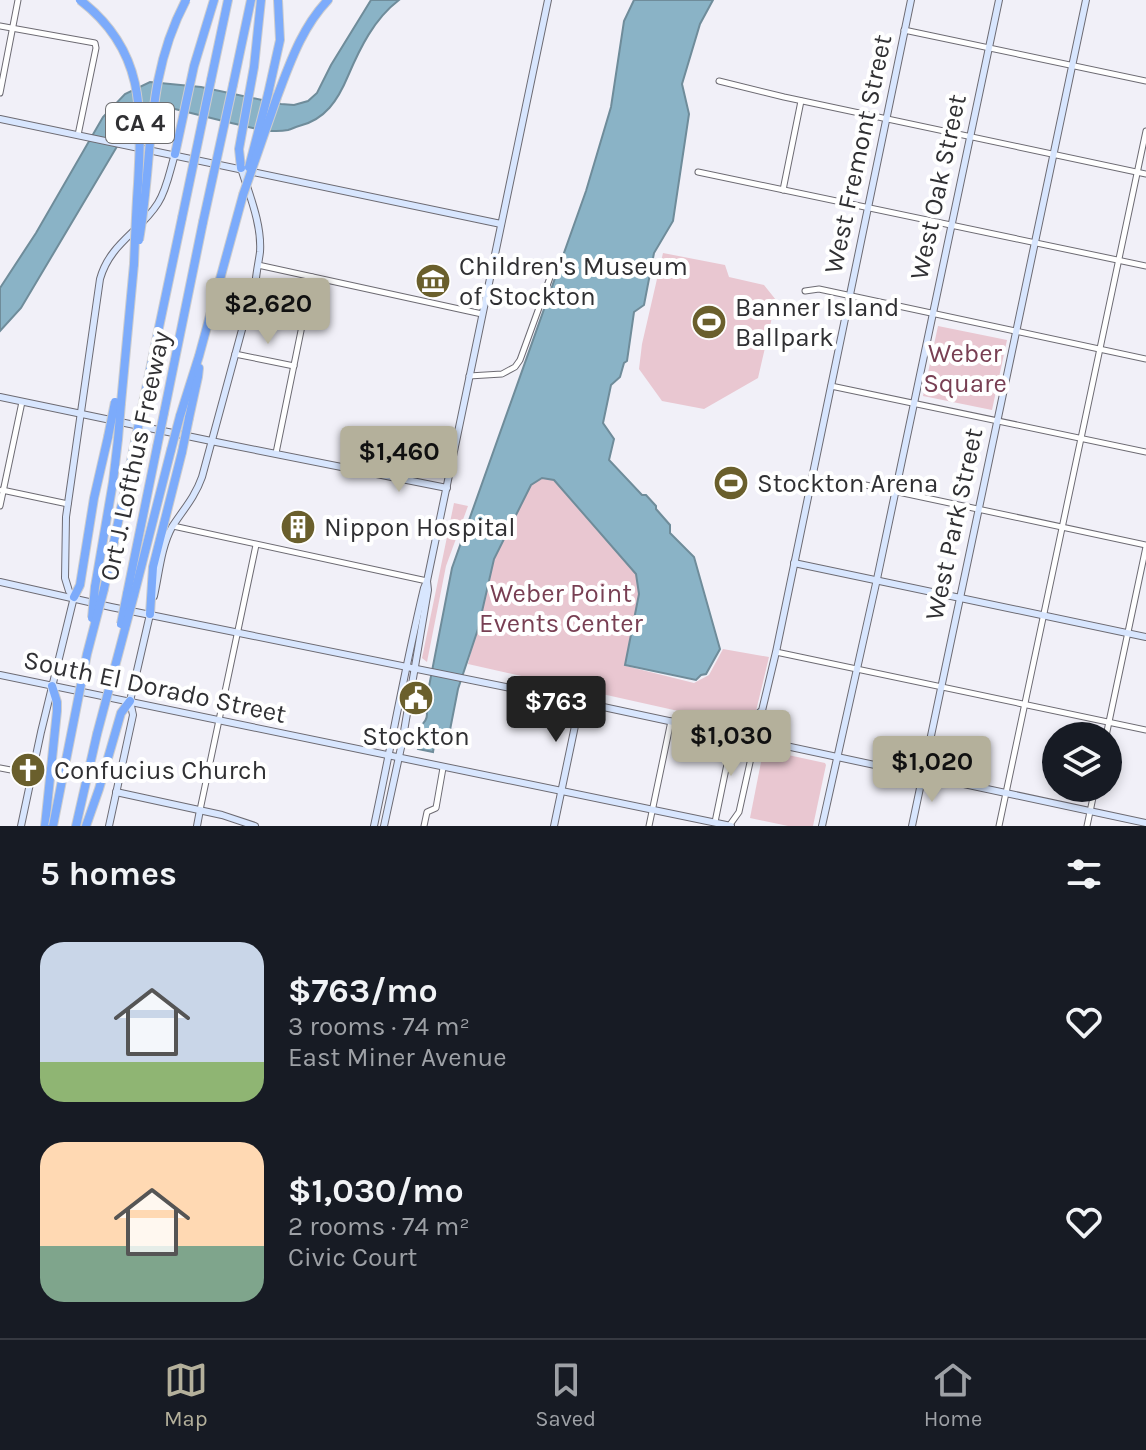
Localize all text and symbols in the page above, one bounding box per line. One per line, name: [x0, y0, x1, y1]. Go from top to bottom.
street label: West Fremont Street: [818, 32, 898, 276]
street label: West Oak Street: [903, 91, 973, 282]
road number: CA 4: [106, 103, 174, 143]
place label: Children's Museum of Stockton: [459, 251, 688, 312]
museum icon: Children's Museum of Stockton: [414, 262, 452, 300]
pin: $2,620: [203, 278, 333, 346]
text: $2,620: [224, 288, 312, 319]
place label: Banner Island Ballpark: [735, 292, 899, 353]
sports icon: Banner Island Ballpark: [690, 303, 728, 341]
street label: Ort J. Lofthus Freeway: [93, 328, 177, 584]
park label: Weber Square: [923, 338, 1007, 399]
street label: West Park Street: [918, 425, 990, 623]
pin: $1,460: [334, 426, 464, 494]
text: $1,460: [358, 436, 440, 467]
sports icon: Stockton Arena: [712, 464, 750, 502]
place label: Stockton Arena: [757, 468, 938, 499]
building icon: Nippon Hospital: [279, 508, 317, 546]
place label: Nippon Hospital: [324, 512, 516, 543]
park label: Weber Point Events Center: [479, 578, 644, 639]
street label: South El Dorado Street: [21, 644, 289, 730]
pin: $763: [509, 676, 603, 744]
public building icon: Stockton: [397, 679, 435, 717]
text: $763: [525, 686, 587, 717]
pin: $1,030: [666, 710, 796, 778]
text: $1,030: [690, 720, 772, 751]
place label: Stockton: [362, 721, 470, 752]
map controls: [1042, 722, 1122, 802]
button: layers: [1042, 722, 1122, 802]
pin: $1,020: [867, 736, 997, 804]
text: $1,020: [891, 746, 973, 777]
church icon: Confucius Church: [9, 751, 47, 789]
place label: Confucius Church: [54, 755, 267, 786]
icon: filters: [1062, 852, 1106, 896]
text: 5 homes: [40, 854, 177, 894]
text: $763/mo: [288, 971, 438, 1011]
icon: home: [104, 974, 200, 1070]
icon: heart: [1062, 1000, 1106, 1044]
text: 3 rooms · 74 m²: [288, 1011, 470, 1042]
text: East Miner Avenue: [288, 1042, 507, 1073]
text: $1,030/mo: [288, 1171, 464, 1211]
icon: home: [104, 1174, 200, 1270]
icon: heart: [1062, 1200, 1106, 1244]
text: 2 rooms · 74 m²: [288, 1211, 470, 1242]
text: Civic Court: [288, 1242, 417, 1273]
tab: Map: [164, 1358, 208, 1432]
tab: Saved: [535, 1358, 596, 1432]
tab: Home: [924, 1358, 982, 1432]

